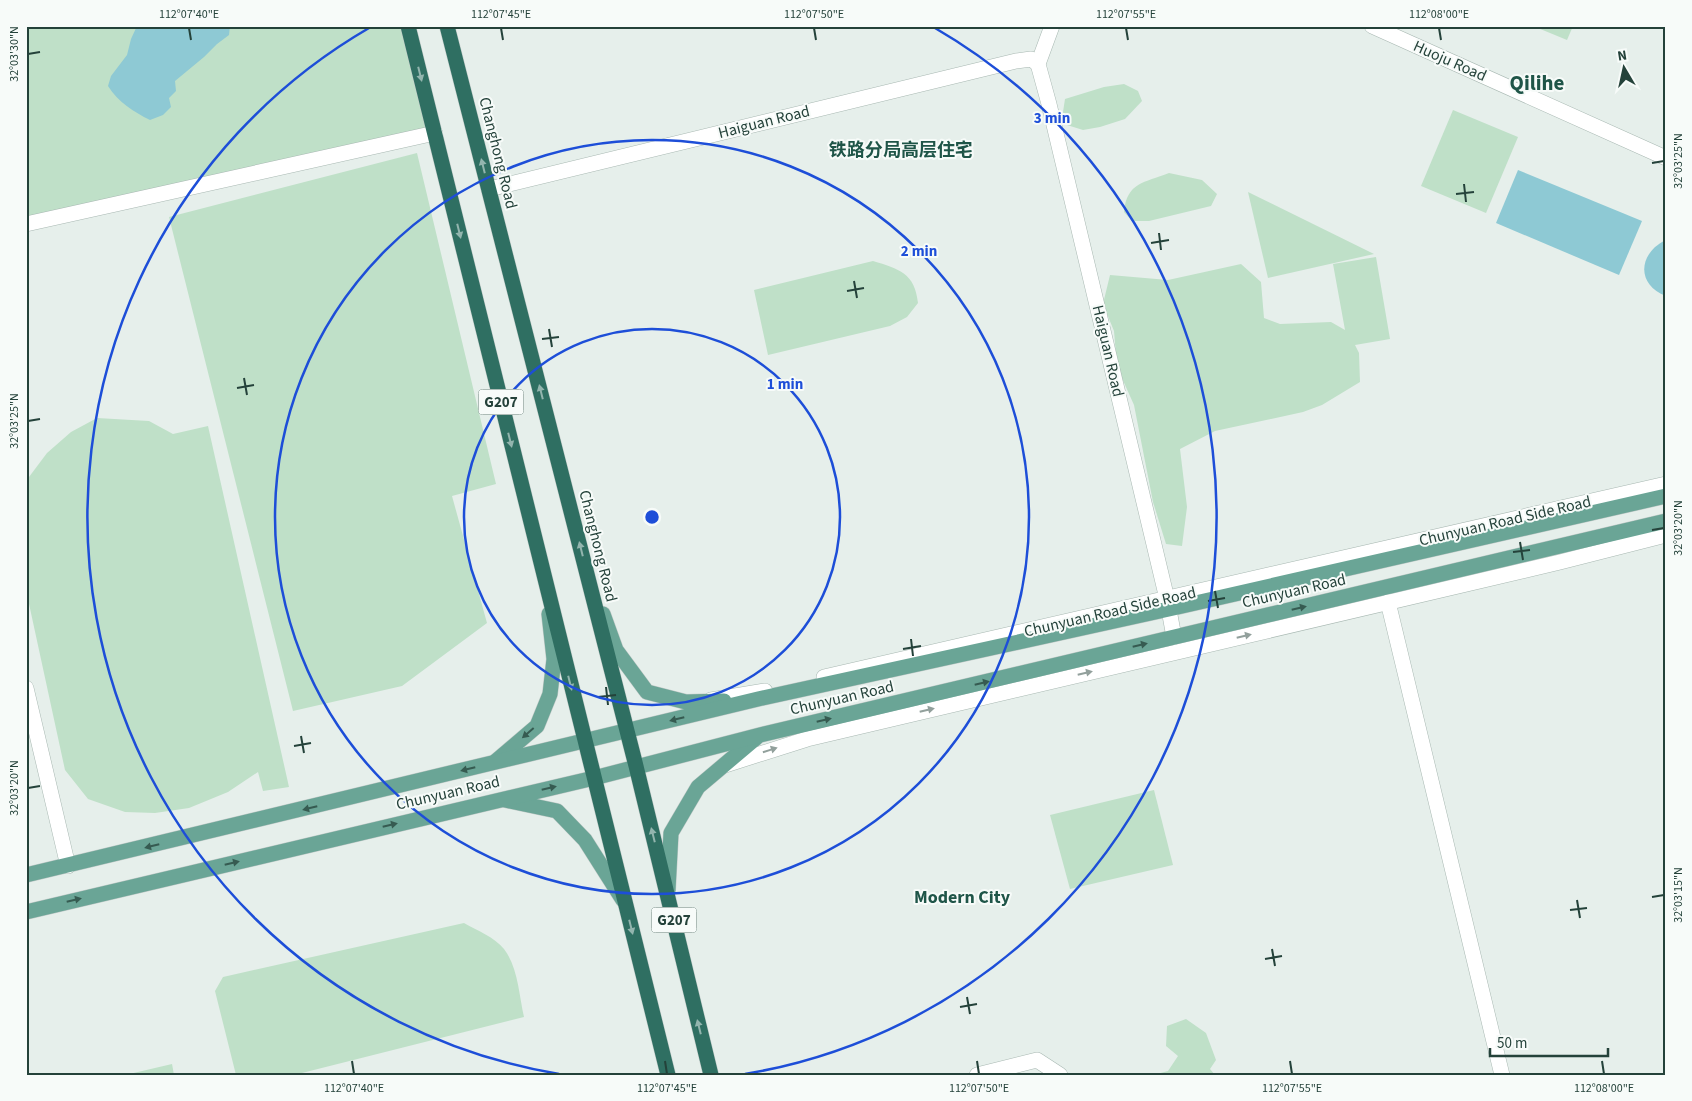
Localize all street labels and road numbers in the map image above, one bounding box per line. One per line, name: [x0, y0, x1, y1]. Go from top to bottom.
street label: Huoju Road: [1410, 35, 1490, 87]
street label: Changhong Road: [473, 95, 523, 211]
street label: Haiguan Road: [716, 100, 812, 144]
street label: Haiguan Road: [1087, 303, 1129, 399]
road number: G207: [478, 390, 524, 414]
street label: Changhong Road: [573, 488, 623, 604]
street label: Chunyuan Road Side Road: [1417, 491, 1593, 551]
street label: Chunyuan Road: [1240, 568, 1348, 614]
street label: Chunyuan Road Side Road: [1022, 582, 1198, 642]
street label: Chunyuan Road: [788, 675, 896, 721]
street label: Chunyuan Road: [394, 770, 502, 816]
road number: G207: [652, 908, 696, 932]

